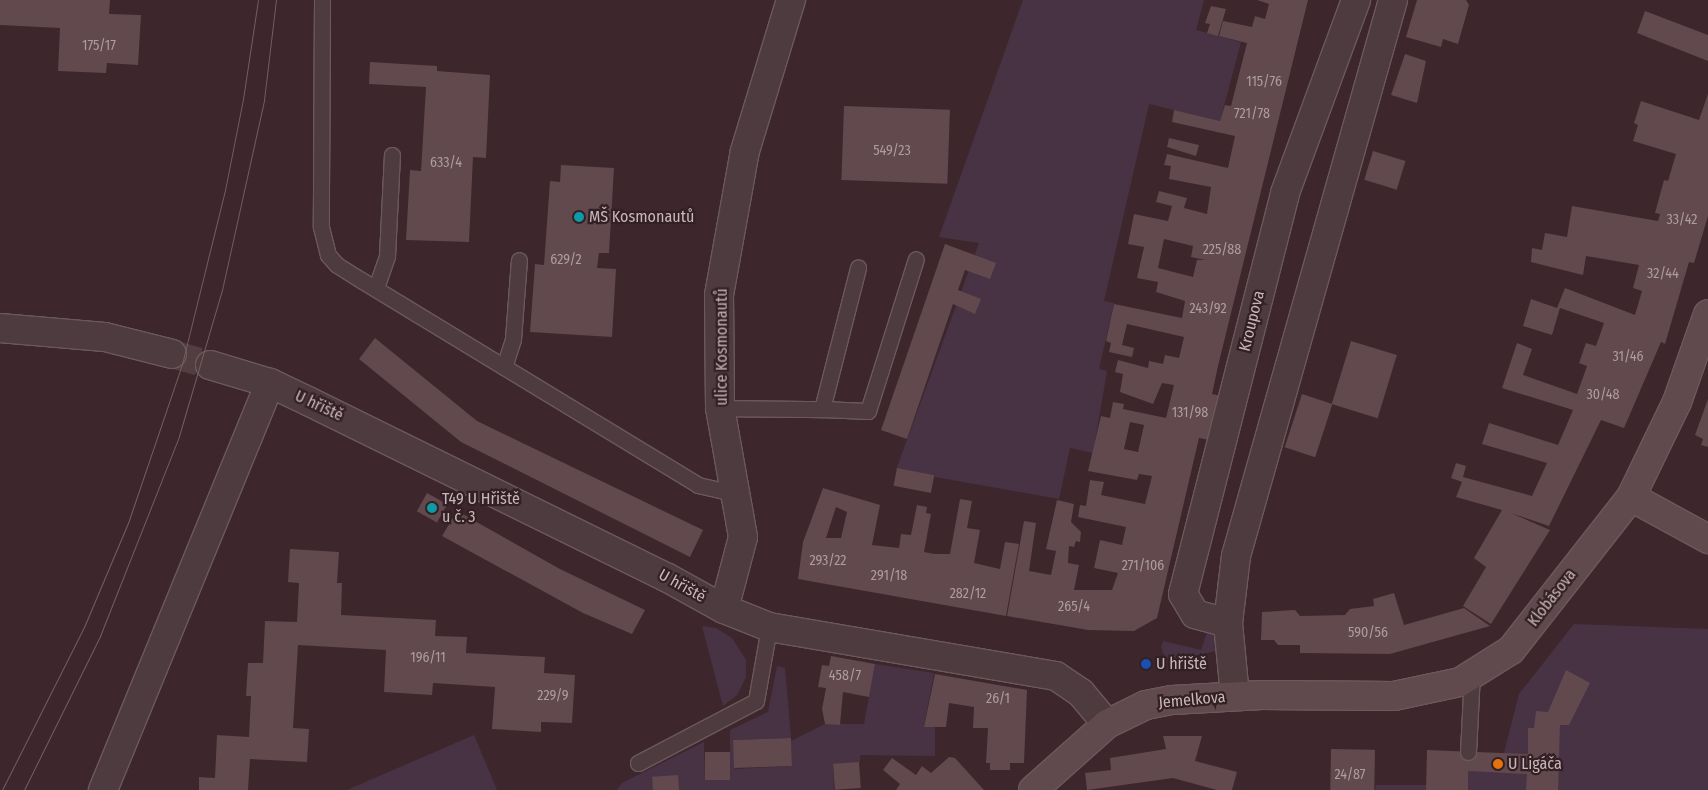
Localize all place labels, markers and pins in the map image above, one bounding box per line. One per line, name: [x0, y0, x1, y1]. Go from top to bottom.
place label: MŠ Kosmonautů: [589, 207, 694, 227]
marker: MŠ Kosmonautů: [573, 211, 585, 223]
place label: T49 U Hřiště u č. 3: [442, 489, 520, 527]
marker: T49 U Hřiště u č. 3: [426, 502, 438, 514]
place label: U hřiště: [1156, 654, 1207, 674]
marker: U hřiště: [1140, 658, 1152, 670]
place label: U Ligáča: [1508, 754, 1562, 774]
marker: U Ligáča: [1492, 758, 1504, 770]

